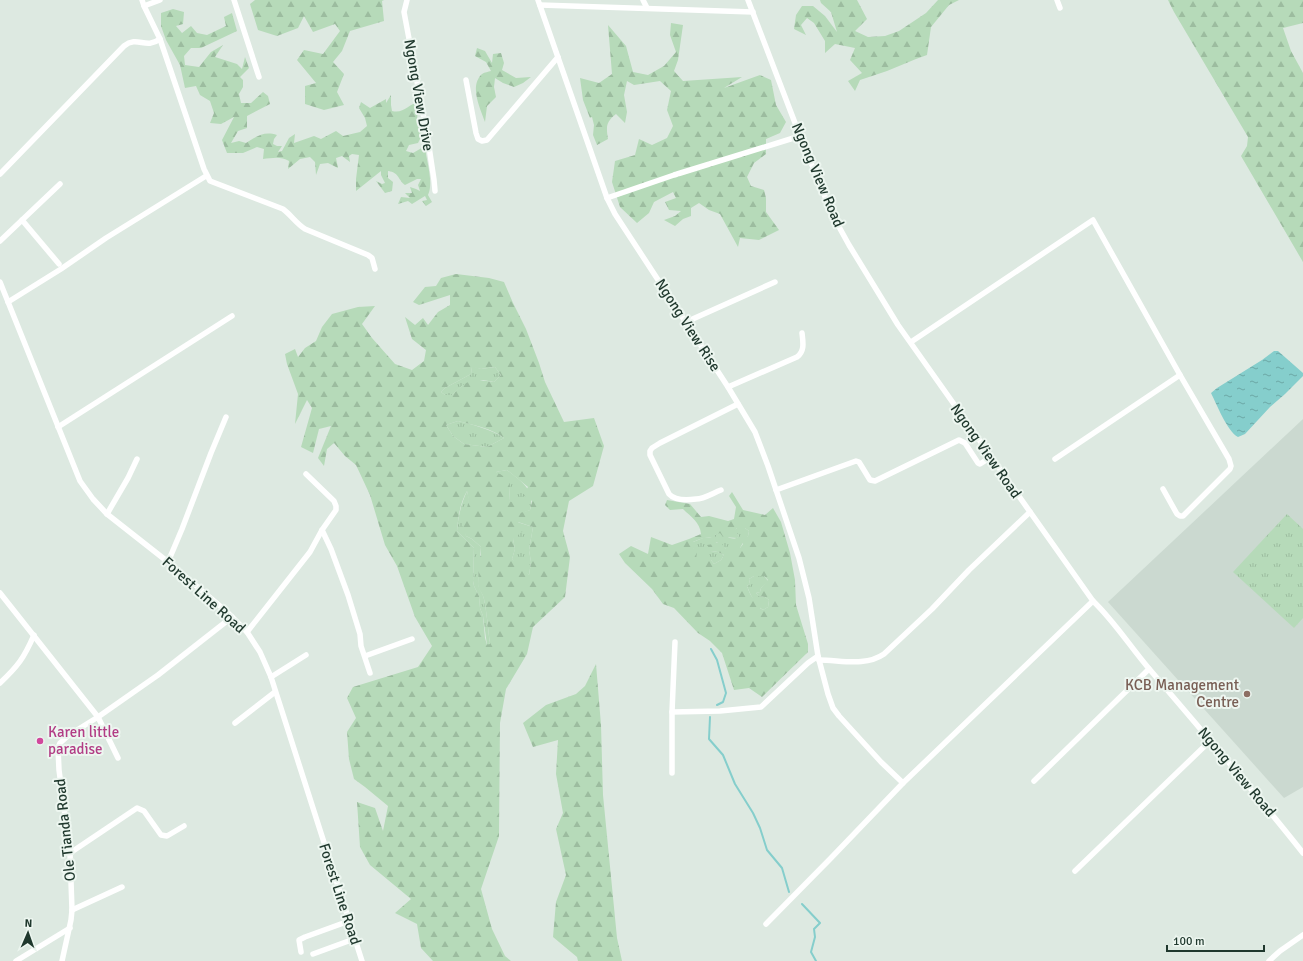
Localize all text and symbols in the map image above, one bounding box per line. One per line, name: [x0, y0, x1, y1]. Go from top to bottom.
street label: Ngong View Drive: [400, 38, 438, 152]
street label: Ngong View Road: [788, 120, 848, 230]
street label: Ngong View Rise: [651, 275, 725, 375]
street label: Ngong View Road: [947, 400, 1025, 502]
street label: Forest Line Road: [159, 553, 249, 637]
place label: KCB Management Centre: [1125, 676, 1239, 711]
marker: KCB Management Centre: [1242, 689, 1252, 699]
place label: Karen little paradise: [48, 723, 119, 758]
street label: Ngong View Road: [1194, 723, 1280, 821]
marker: Karen little paradise: [35, 736, 45, 746]
street label: Ole Tianda Road: [51, 778, 79, 882]
street label: Forest Line Road: [315, 841, 365, 947]
north arrow: [8, 913, 48, 953]
text: N: [24, 917, 32, 930]
scale bar: [1167, 927, 1264, 953]
text: 100 m: [1173, 934, 1205, 949]

